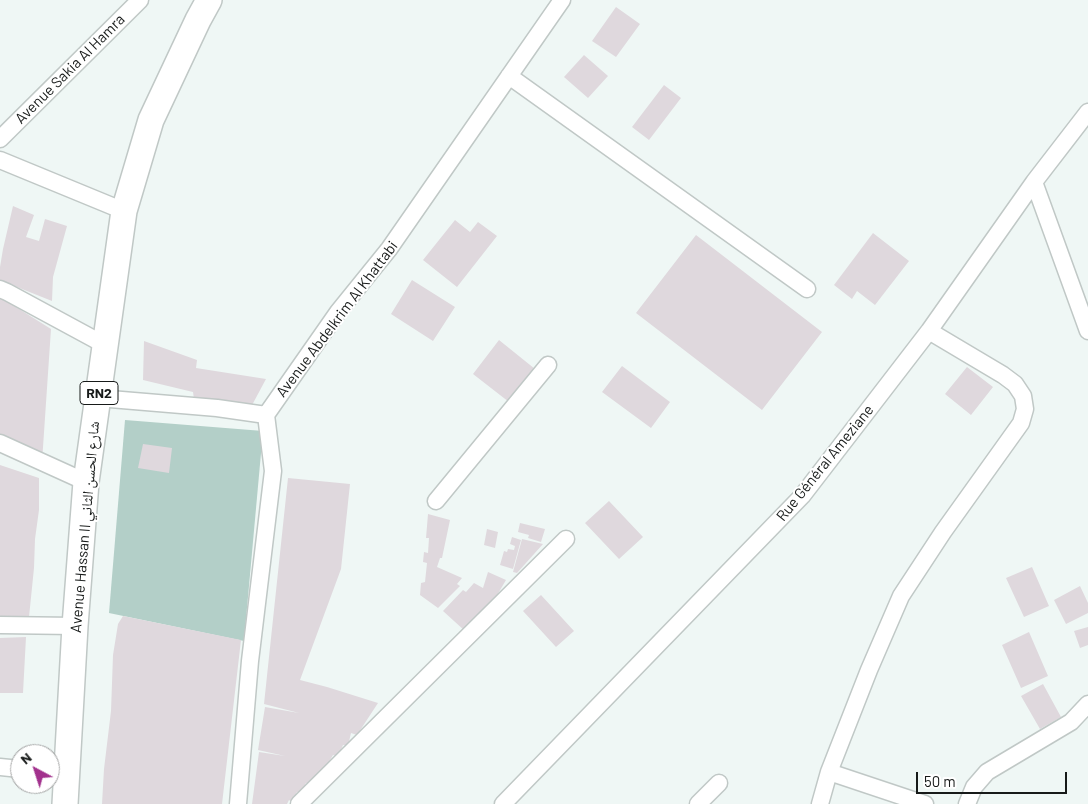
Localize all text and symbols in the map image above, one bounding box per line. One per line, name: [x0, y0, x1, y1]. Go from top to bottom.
street label: Avenue Sakia Al Hamra: [11, 10, 129, 128]
street label: Avenue Abdelkrim Al Khattabi: [272, 237, 402, 401]
road number: RN2: [80, 382, 118, 404]
street label: Rue Général Ameziane: [773, 401, 877, 525]
street label: Avenue Hassan II شارع الحسن الثاني: [67, 421, 103, 633]
north arrow: [10, 744, 60, 794]
text: N: [17, 748, 35, 767]
scale bar: [918, 762, 1069, 794]
text: 50 m: [924, 772, 956, 790]

